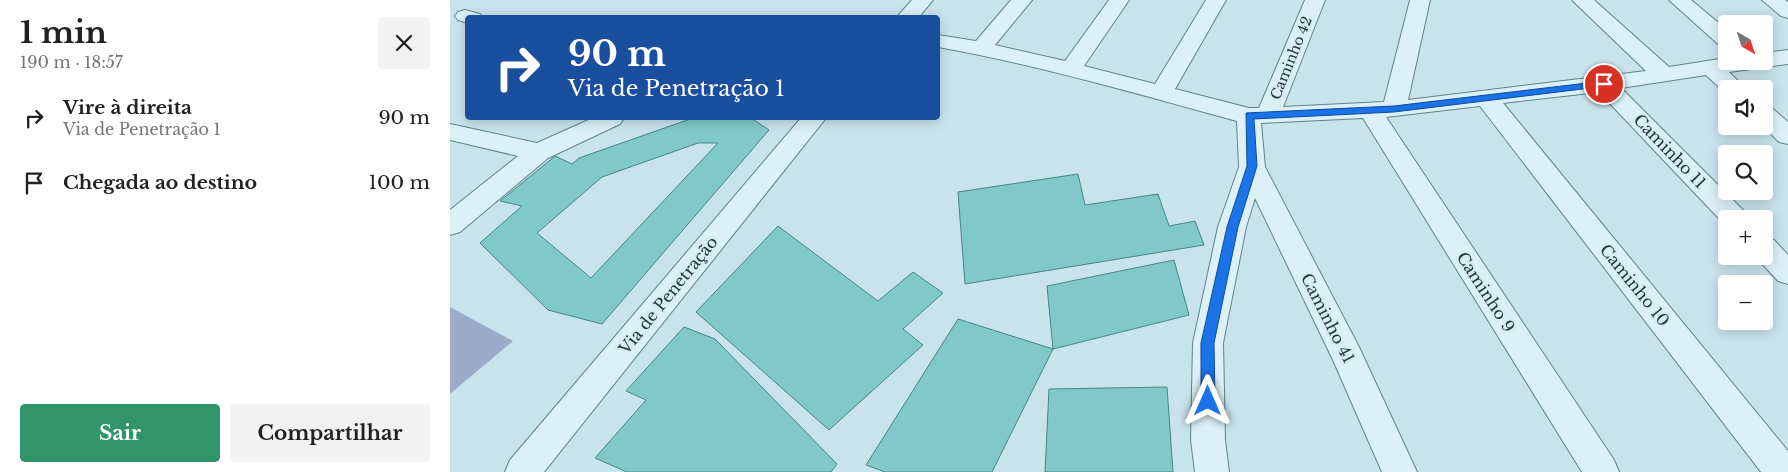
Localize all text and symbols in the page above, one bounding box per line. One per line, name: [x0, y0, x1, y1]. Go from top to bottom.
text: 1 min: [20, 14, 107, 51]
street label: Caminho 42: [1266, 14, 1316, 102]
north arrow: [1718, 15, 1772, 70]
map controls: [1718, 15, 1773, 330]
button: close: [378, 17, 430, 69]
text: 90 m: [568, 32, 666, 75]
icon: right: [485, 35, 550, 100]
text: 190 m · 18:57: [20, 52, 123, 72]
pin: [1583, 63, 1625, 105]
icon: arrive: [1590, 70, 1618, 98]
text: Via de Penetração 1: [568, 75, 785, 102]
button: sound: [1718, 80, 1773, 135]
text: Vire à direita: [63, 96, 192, 119]
icon: right: [20, 104, 48, 132]
text: 90 m: [378, 106, 430, 129]
street label: Caminho 11: [1630, 110, 1710, 192]
text: Via de Penetração 1: [63, 119, 221, 139]
button: search: [1718, 145, 1773, 200]
icon: arrive: [20, 169, 48, 197]
text: Chegada ao destino: [63, 171, 257, 194]
text: 100 m: [369, 171, 430, 194]
button: +: [1718, 210, 1773, 265]
street label: Via de Penetração: [614, 232, 722, 359]
street label: Caminho 10: [1596, 240, 1674, 330]
street label: Caminho 9: [1453, 248, 1519, 336]
street label: Caminho 41: [1297, 270, 1359, 366]
button: −: [1718, 275, 1773, 330]
position arrow: [1181, 374, 1233, 426]
button: Sair: [20, 404, 220, 462]
button: Compartilhar: [230, 404, 430, 462]

